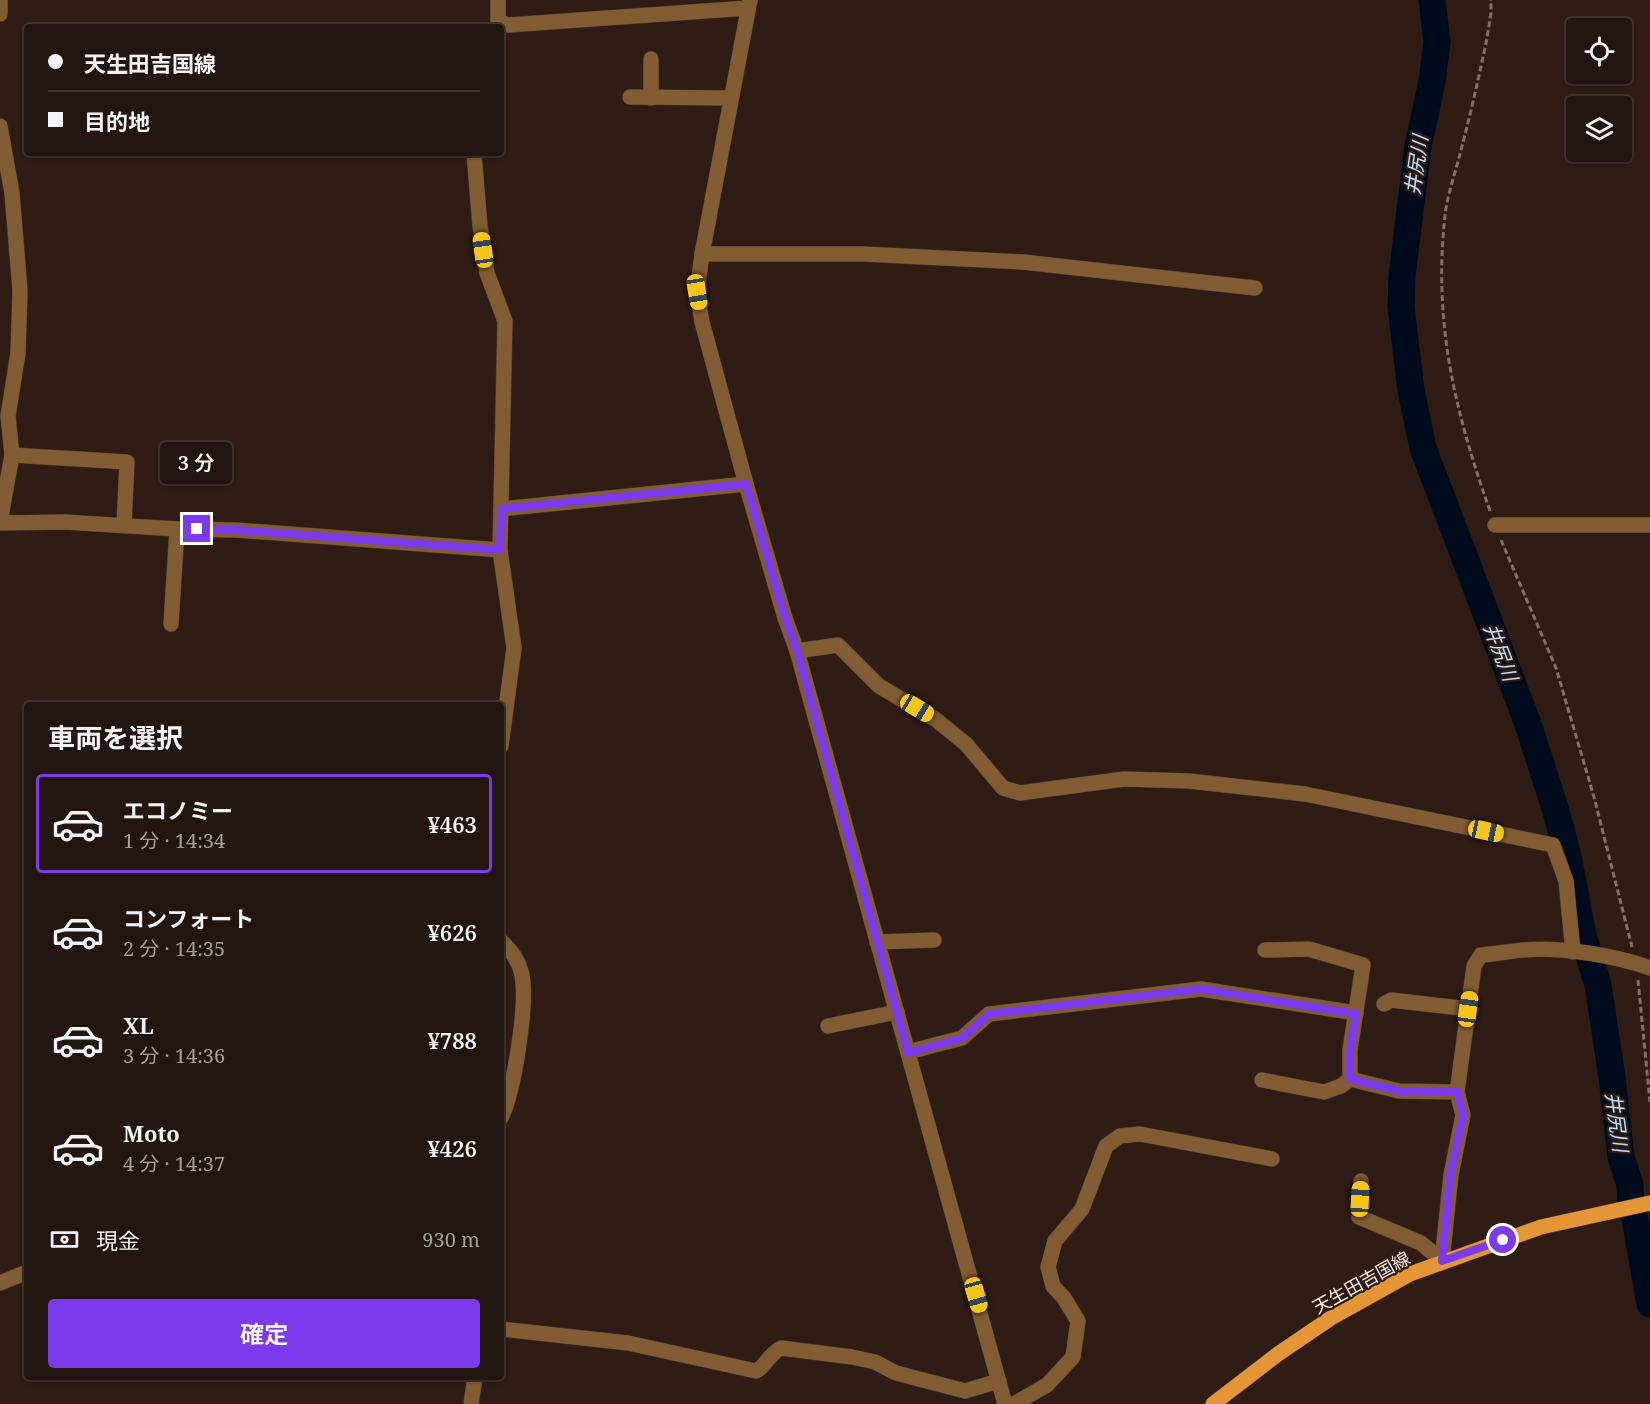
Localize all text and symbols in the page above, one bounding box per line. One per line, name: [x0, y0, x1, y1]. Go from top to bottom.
map controls: [1566, 18, 1632, 162]
button: locate: [1566, 18, 1632, 84]
text: 天生田吉国線: [84, 48, 216, 78]
button: layers: [1566, 96, 1632, 162]
text: 目的地: [84, 106, 150, 136]
water label: 井尻川: [1398, 131, 1434, 197]
car: [472, 231, 494, 269]
car: [685, 273, 709, 311]
callout: 3 分: [161, 442, 233, 484]
text: 3 分: [178, 449, 214, 476]
route end: [183, 515, 210, 542]
water label: 井尻川: [1478, 619, 1525, 687]
car: [897, 691, 937, 725]
text: 車両を選択: [48, 719, 183, 756]
text: エコノミー: [123, 795, 233, 825]
icon: car: [51, 797, 105, 851]
text: ¥463: [427, 809, 477, 839]
car: [1467, 818, 1505, 844]
text: 1 分 · 14:34: [123, 827, 225, 854]
text: コンフォート: [123, 903, 254, 933]
icon: car: [51, 905, 105, 959]
text: ¥626: [427, 917, 477, 947]
text: 2 分 · 14:35: [123, 935, 225, 962]
car: [1457, 990, 1479, 1028]
text: XL: [123, 1010, 154, 1040]
icon: car: [51, 1013, 105, 1067]
text: ¥788: [427, 1025, 477, 1055]
text: 3 分 · 14:36: [123, 1042, 225, 1069]
water label: 井尻川: [1599, 1090, 1635, 1156]
text: Moto: [123, 1118, 180, 1148]
icon: car: [51, 1121, 105, 1175]
text: ¥426: [427, 1133, 477, 1163]
text: 4 分 · 14:37: [123, 1150, 225, 1177]
car: [1350, 1181, 1370, 1217]
icon: cash: [48, 1223, 81, 1256]
text: 現金: [96, 1225, 140, 1255]
text: 930 m: [422, 1226, 480, 1253]
route start: [1489, 1226, 1516, 1253]
street label: 天生田吉国線: [1308, 1245, 1414, 1319]
car: [962, 1275, 990, 1315]
button: 確定: [48, 1299, 480, 1368]

